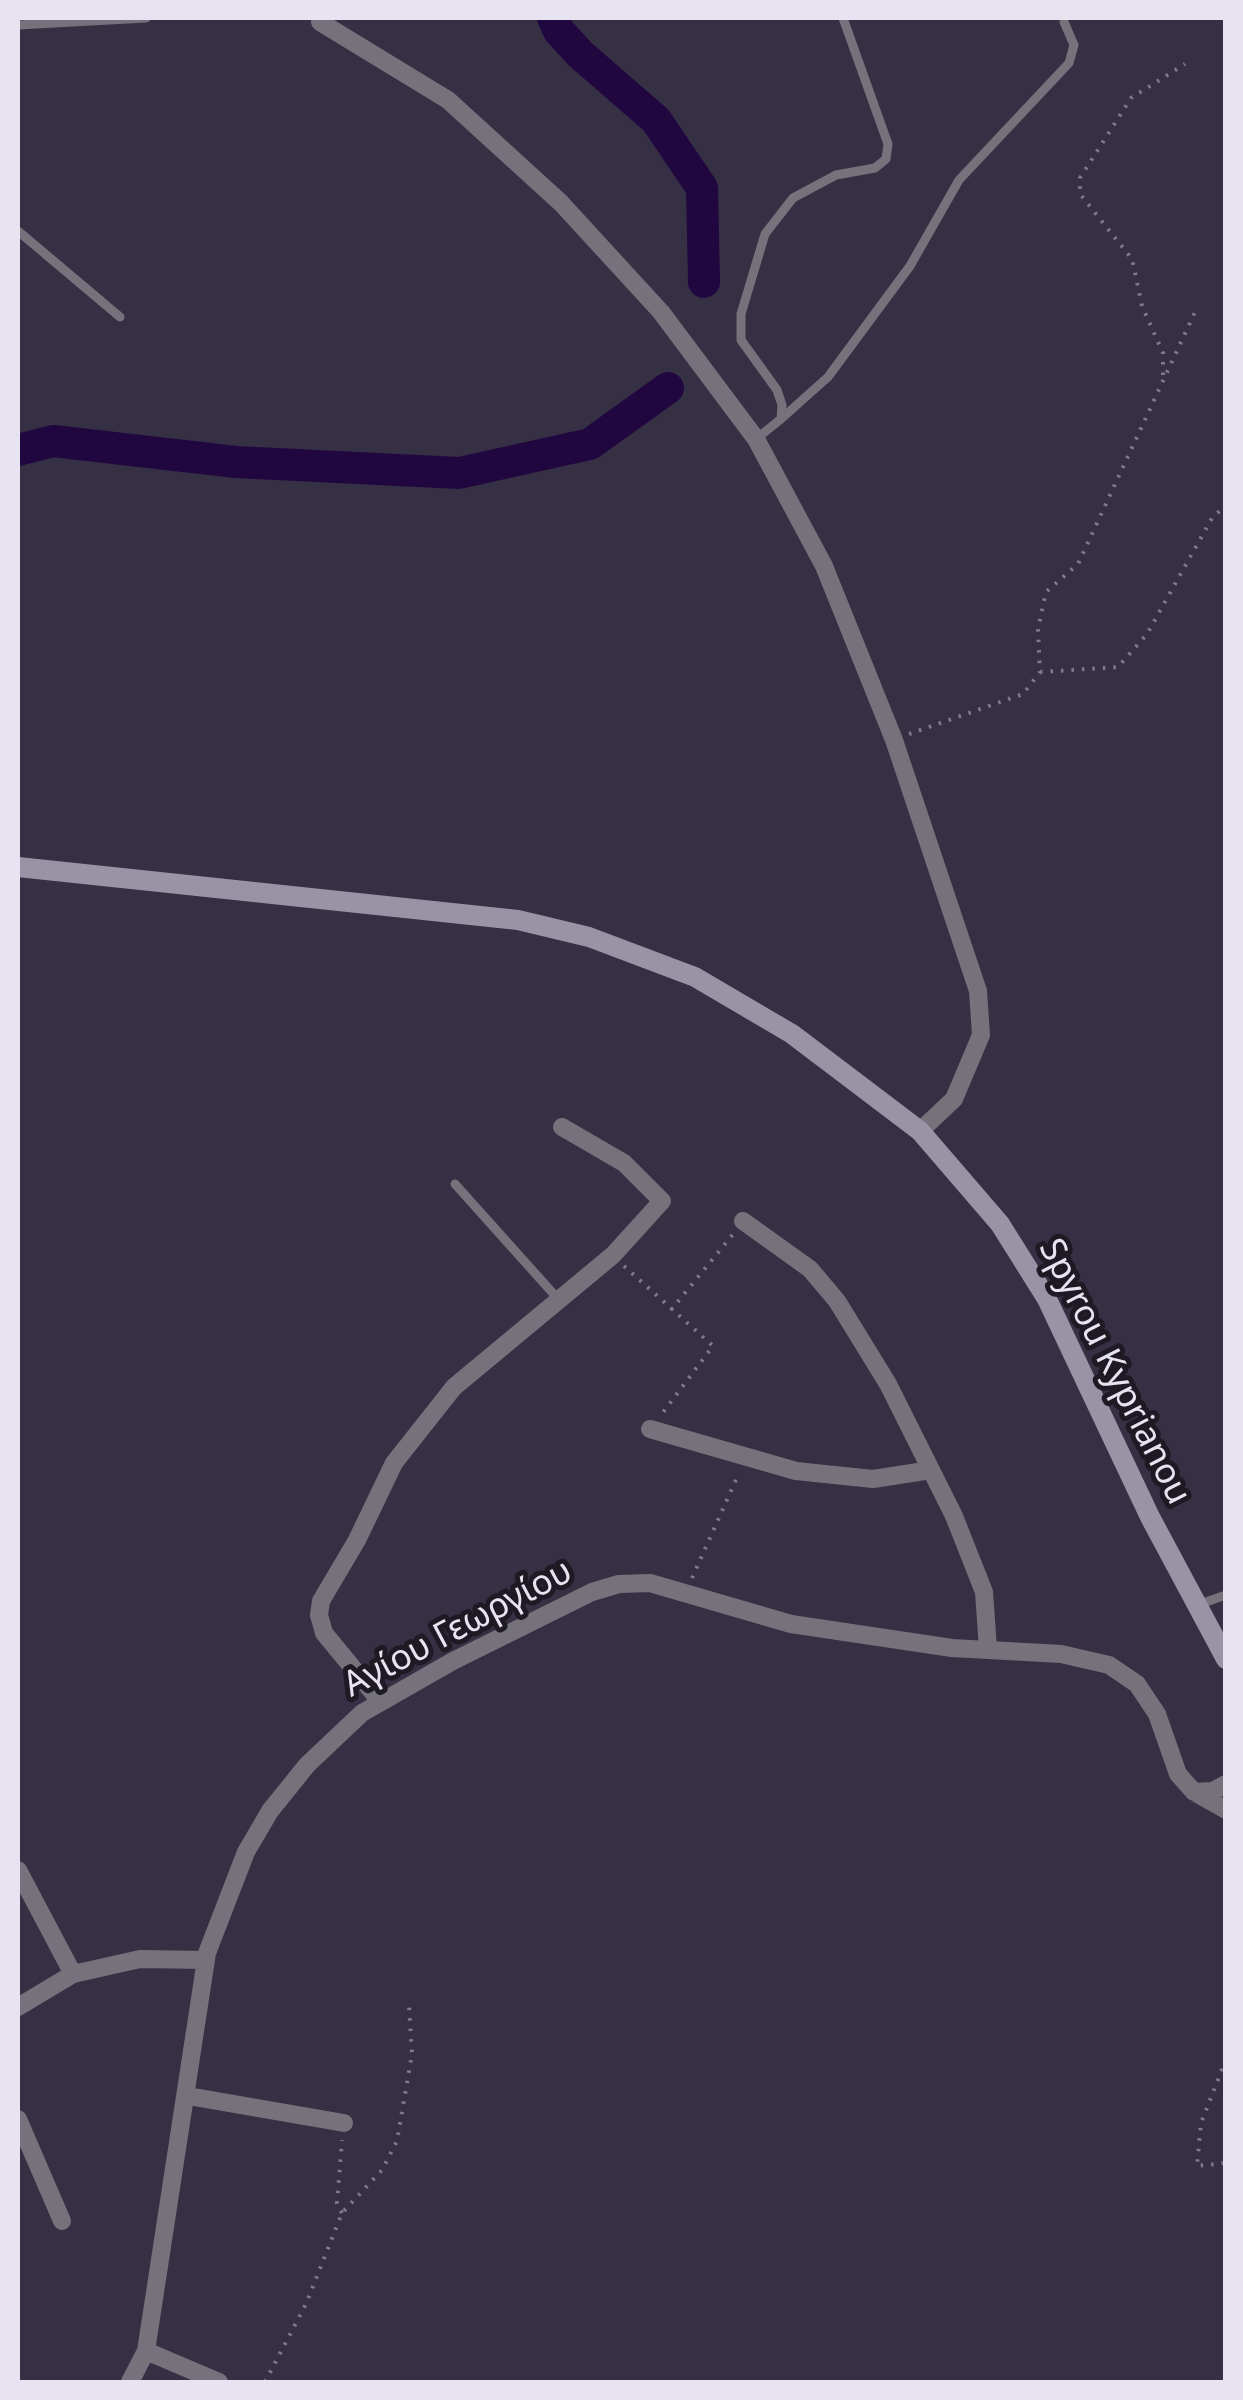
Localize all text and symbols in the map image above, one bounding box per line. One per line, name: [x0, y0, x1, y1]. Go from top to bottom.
street label: Spyrou Kyprianou: [1029, 1232, 1199, 1512]
street label: Αγίου Γεωργίου: [336, 1551, 580, 1707]

